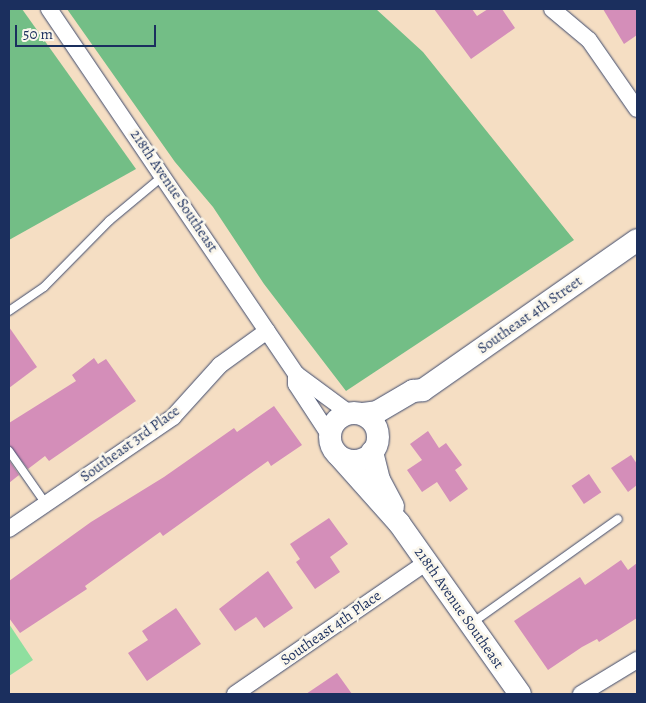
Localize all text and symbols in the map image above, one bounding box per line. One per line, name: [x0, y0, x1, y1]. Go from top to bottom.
scale bar: [18, 15, 159, 47]
text: 50 m: [23, 24, 53, 44]
street label: 218th Avenue Southeast: [126, 126, 222, 256]
street label: Southeast 4th Street: [474, 272, 586, 358]
street label: Southeast 3rd Place: [77, 402, 183, 486]
street label: 218th Avenue Southeast: [410, 544, 508, 672]
street label: Southeast 4th Place: [277, 587, 385, 669]

